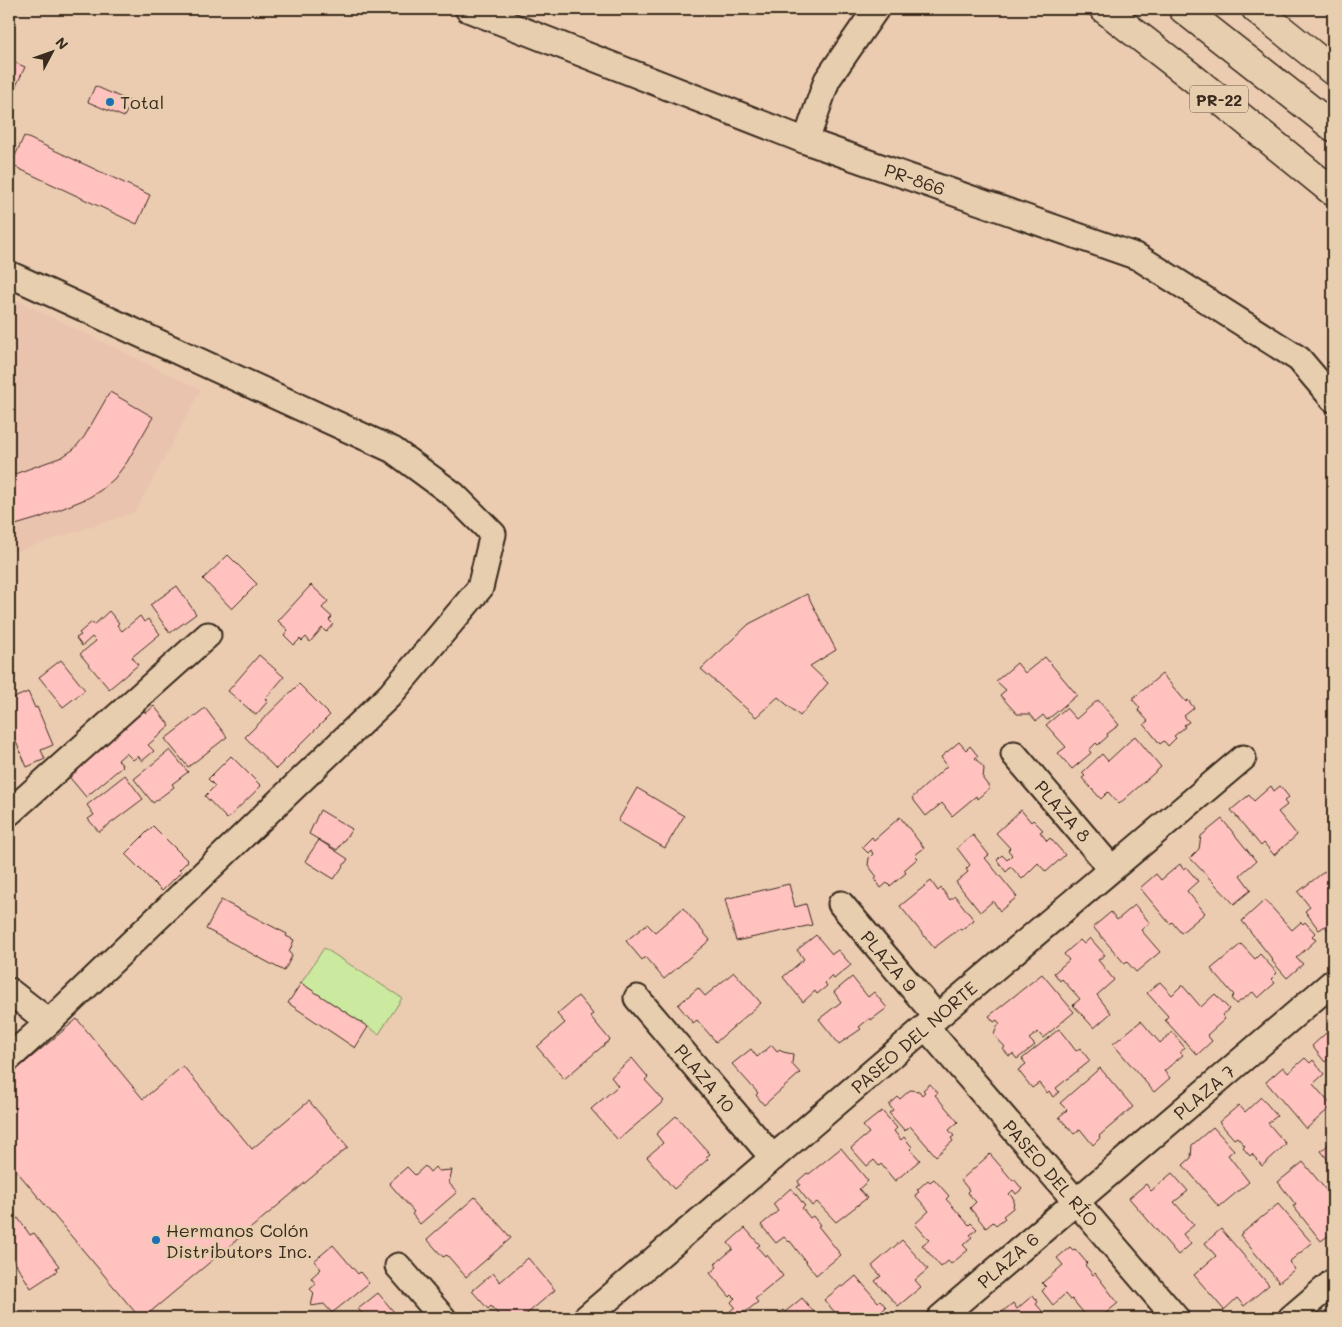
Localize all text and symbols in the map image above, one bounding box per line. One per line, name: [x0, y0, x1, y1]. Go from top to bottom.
north arrow: [28, 28, 78, 78]
text: N: [52, 33, 73, 53]
road number: PR-22: [1190, 86, 1248, 112]
place label: Total: [120, 90, 164, 114]
marker: Total: [104, 96, 116, 108]
street label: PR-866: [881, 157, 949, 201]
street label: PLAZA 8: [1030, 775, 1096, 847]
street label: PLAZA 9: [856, 925, 923, 997]
street label: PASEO DEL NORTE: [846, 976, 982, 1098]
street label: PLAZA 10: [669, 1039, 741, 1117]
street label: PLAZA 7: [1168, 1059, 1240, 1125]
street label: PASEO DEL RÍO: [998, 1115, 1104, 1231]
place label: Hermanos Colón Distributors Inc.: [166, 1218, 312, 1263]
street label: PLAZA 6: [972, 1227, 1044, 1293]
marker: Hermanos Colón Distributors Inc.: [150, 1234, 162, 1246]

